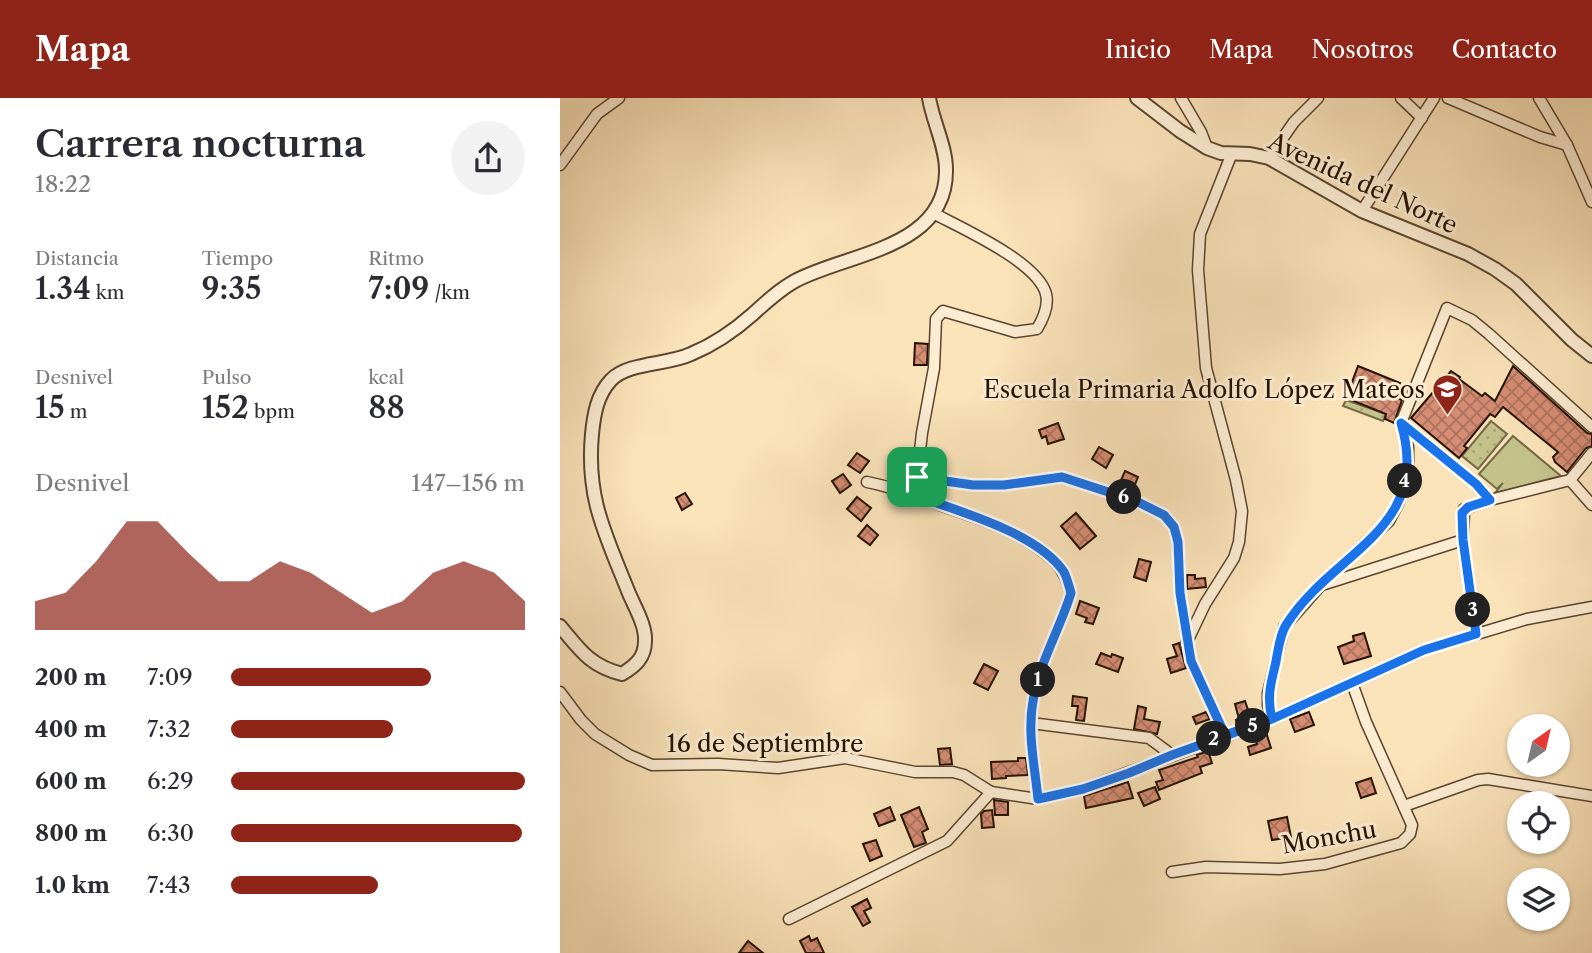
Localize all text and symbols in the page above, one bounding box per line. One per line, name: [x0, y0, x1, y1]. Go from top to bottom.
text: Mapa: [35, 29, 130, 70]
text: Inicio: [1105, 35, 1171, 64]
text: Mapa: [1209, 35, 1273, 64]
text: Nosotros: [1311, 35, 1414, 64]
text: Contacto: [1452, 35, 1557, 64]
text: Carrera nocturna: [35, 120, 365, 167]
button: share: [451, 121, 525, 195]
street label: Avenida del Norte: [1263, 126, 1462, 240]
text: 18:22: [35, 170, 91, 198]
text: Distancia: [35, 247, 119, 270]
text: Tiempo: [202, 247, 273, 270]
text: Ritmo: [368, 247, 424, 270]
text: 1.34: [35, 270, 91, 307]
text: 9:35: [202, 270, 261, 307]
text: 7:09: [368, 270, 429, 307]
text: km: [91, 281, 125, 304]
text: /km: [429, 281, 470, 304]
text: Desnivel: [35, 366, 113, 389]
text: Pulso: [202, 366, 251, 389]
text: kcal: [368, 366, 404, 389]
school or university icon: Escuela Primaria Adolfo López Mateos: [1431, 372, 1465, 416]
place label: Escuela Primaria Adolfo López Mateos: [983, 375, 1425, 404]
text: 15: [35, 389, 65, 426]
text: 152: [202, 389, 249, 426]
text: 88: [368, 389, 405, 426]
text: m: [65, 400, 87, 423]
text: bpm: [249, 400, 295, 423]
pin: [887, 447, 947, 507]
icon: arrive: [898, 458, 936, 496]
pin: 4: [1388, 464, 1422, 498]
text: Desnivel: [35, 469, 129, 497]
text: 147–156 m: [411, 469, 525, 497]
text: 4: [1399, 469, 1410, 492]
pin: 6: [1106, 480, 1142, 514]
text: 6: [1118, 485, 1129, 508]
pin: 3: [1455, 592, 1490, 628]
text: 3: [1467, 598, 1478, 621]
pin: 1: [1021, 662, 1056, 698]
text: 200 m: [35, 663, 107, 691]
text: 7:09: [147, 663, 193, 691]
text: 1: [1033, 668, 1042, 691]
pin: 5: [1236, 708, 1270, 744]
text: 5: [1247, 714, 1258, 737]
north arrow: [1507, 714, 1570, 777]
map controls: [1507, 714, 1570, 931]
text: 400 m: [35, 715, 107, 743]
text: 7:32: [147, 715, 191, 743]
pin: 2: [1196, 722, 1232, 756]
text: 2: [1208, 727, 1219, 750]
street label: 16 de Septiembre: [667, 729, 863, 758]
text: 600 m: [35, 767, 107, 795]
text: 6:29: [147, 767, 194, 795]
button: locate: [1507, 791, 1570, 854]
street label: Monchu: [1279, 814, 1379, 860]
text: 800 m: [35, 819, 107, 847]
text: 6:30: [147, 819, 194, 847]
button: layers: [1507, 868, 1570, 931]
text: 1.0 km: [35, 871, 110, 899]
text: 7:43: [147, 871, 191, 899]

